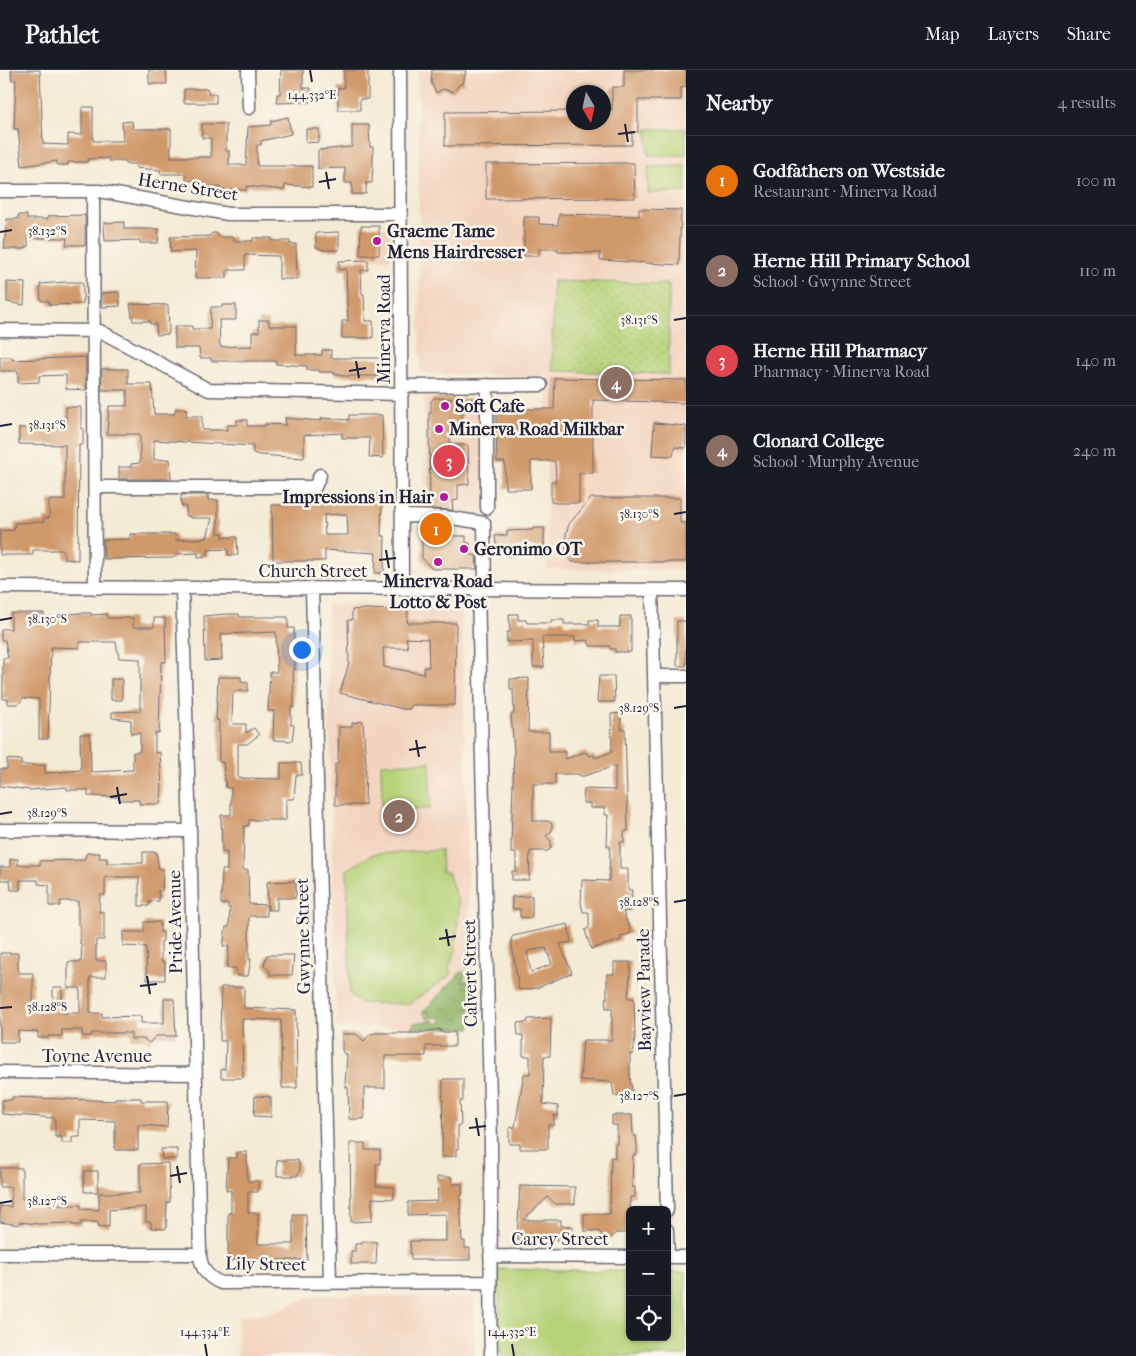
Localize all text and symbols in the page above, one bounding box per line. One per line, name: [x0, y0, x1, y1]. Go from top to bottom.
text: Pathlet: [25, 21, 99, 49]
text: Map: [925, 24, 959, 45]
text: Layers: [987, 24, 1039, 45]
text: Share: [1067, 24, 1111, 45]
north arrow: [566, 85, 611, 130]
text: 144.332°E: [288, 88, 336, 102]
text: Nearby: [706, 91, 772, 115]
text: 4 results: [1058, 93, 1116, 112]
text: Godfathers on Westside: [753, 160, 945, 182]
street label: Herne Street: [136, 169, 240, 206]
text: 1: [719, 171, 725, 190]
text: 100 m: [1076, 171, 1116, 190]
text: Restaurant · Minerva Road: [753, 182, 937, 201]
place label: Graeme Tame Mens Hairdresser: [386, 221, 525, 263]
text: 38.132°S: [27, 224, 67, 238]
marker: Graeme Tame Mens Hairdresser: [371, 235, 383, 247]
text: Herne Hill Primary School: [753, 250, 970, 272]
text: 2: [718, 261, 726, 280]
text: 110 m: [1079, 261, 1116, 280]
text: School · Gwynne Street: [753, 272, 912, 291]
street label: Minerva Road: [374, 274, 395, 384]
text: 38.131°S: [620, 313, 658, 327]
text: Herne Hill Pharmacy: [753, 340, 927, 362]
text: 3: [719, 351, 725, 370]
text: 140 m: [1075, 351, 1116, 370]
text: Pharmacy · Minerva Road: [753, 362, 930, 381]
pin: 4: [600, 364, 632, 402]
place label: Soft Cafe: [455, 396, 525, 417]
marker: Soft Cafe: [439, 400, 451, 412]
text: 38.131°S: [28, 418, 66, 432]
place label: Minerva Road Milkbar: [448, 419, 624, 440]
marker: Minerva Road Milkbar: [433, 423, 445, 435]
text: Clonard College: [753, 430, 884, 452]
text: 4: [717, 441, 727, 460]
text: 240 m: [1073, 441, 1116, 460]
pin: 3: [433, 442, 465, 480]
text: School · Murphy Avenue: [753, 452, 919, 471]
place label: Impressions in Hair: [282, 487, 434, 508]
marker: Impressions in Hair: [438, 491, 450, 503]
text: 38.130°S: [619, 507, 659, 521]
pin: 1: [420, 510, 452, 548]
place label: Geronimo OT: [474, 539, 583, 560]
marker: Geronimo OT: [458, 543, 470, 555]
marker: Minerva Road Lotto & Post: [432, 556, 444, 568]
street label: Church Street: [258, 561, 368, 582]
place label: Minerva Road Lotto & Post: [382, 571, 494, 613]
text: 38.130°S: [27, 612, 67, 626]
your location: [289, 637, 315, 663]
text: 38.129°S: [619, 701, 659, 715]
pin: 2: [383, 797, 415, 835]
text: 38.129°S: [27, 806, 67, 820]
street label: Pride Avenue: [164, 870, 187, 974]
street label: Gwynne Street: [292, 877, 315, 995]
text: 38.128°S: [619, 895, 659, 909]
street label: Calvert Street: [459, 918, 482, 1027]
street label: Bayview Parade: [633, 928, 656, 1052]
text: 38.128°S: [27, 1000, 67, 1014]
street label: Toyne Avenue: [42, 1046, 152, 1067]
text: 38.127°S: [619, 1089, 659, 1103]
text: 38.127°S: [27, 1194, 67, 1208]
map controls: [626, 1206, 671, 1341]
button: +: [626, 1206, 671, 1251]
street label: Carey Street: [511, 1229, 609, 1250]
button: −: [626, 1251, 671, 1296]
street label: Lily Street: [225, 1253, 308, 1276]
button: locate: [626, 1296, 671, 1341]
text: 144.334°E: [180, 1325, 230, 1339]
text: 144.332°E: [488, 1325, 536, 1339]

